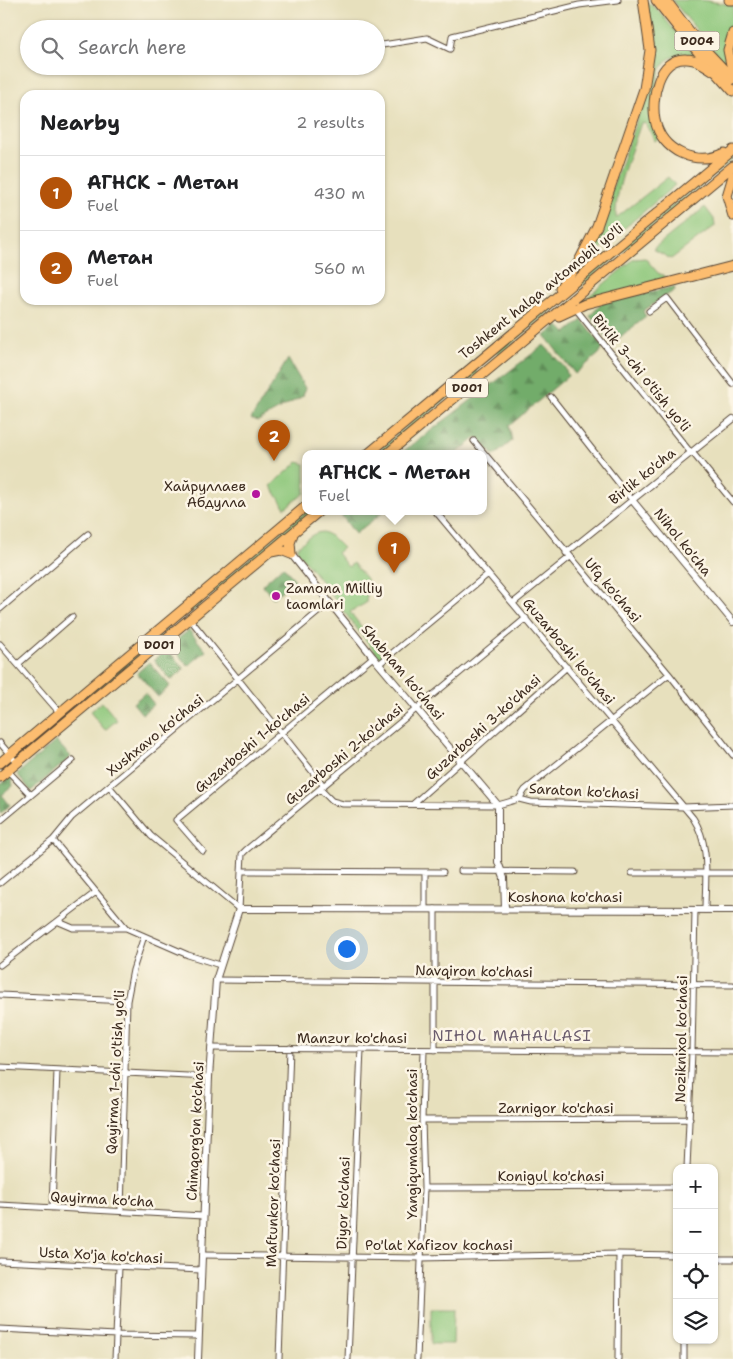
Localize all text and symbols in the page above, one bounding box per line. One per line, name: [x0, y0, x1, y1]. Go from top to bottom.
search box: [20, 20, 385, 75]
road number: D004: [674, 31, 720, 50]
icon: search: [38, 34, 66, 62]
text: Search here: [78, 35, 187, 60]
text: Nearby: [40, 109, 120, 137]
text: 2 results: [296, 112, 365, 133]
text: АГНСК - Метан: [87, 170, 239, 195]
text: 1: [52, 183, 60, 204]
text: 430 m: [314, 183, 365, 204]
text: Fuel: [87, 195, 118, 216]
street label: Toshkent halqa avtomobil yo'li: [455, 219, 627, 363]
text: Метан: [87, 245, 153, 270]
text: 2: [50, 258, 62, 279]
text: 560 m: [314, 258, 365, 279]
text: Fuel: [87, 270, 118, 291]
street label: Birlik 3-chi o'tish yo'li: [589, 311, 695, 435]
road number: D001: [446, 378, 488, 398]
pin: 2: [258, 420, 290, 461]
street label: Birlik ko'cha: [605, 443, 679, 508]
popup: [302, 450, 487, 515]
text: АГНСК - Метан: [319, 460, 470, 485]
place label: Хайруллаев Абдулла: [164, 477, 246, 511]
text: Fuel: [319, 485, 350, 506]
marker: Хайруллаев Абдулла: [250, 488, 262, 500]
street label: Nihol ko'cha: [650, 504, 716, 580]
pin: 1: [378, 532, 410, 573]
street label: Ufq ko'chasi: [581, 554, 645, 626]
place label: Zamona Milliy taomlari: [286, 579, 383, 613]
marker: Zamona Milliy taomlari: [270, 590, 282, 602]
street label: Guzarboshi ko'chasi: [519, 594, 619, 708]
street label: Shabnam ko'chasi: [358, 620, 448, 724]
road number: D001: [138, 636, 180, 654]
street label: Guzarboshi 3-ko'chasi: [422, 670, 544, 784]
street label: Guzarboshi 1-ko'chasi: [191, 689, 313, 797]
street label: Xushxavo ko'chasi: [103, 690, 207, 780]
street label: Guzarboshi 2-ko'chasi: [281, 699, 407, 809]
street label: Saraton ko'chasi: [529, 779, 639, 803]
street label: Koshona ko'chasi: [508, 888, 622, 906]
your location: [334, 936, 360, 962]
street label: Navqiron ko'chasi: [415, 961, 533, 981]
street label: Noziknixol ko'chasi: [671, 975, 691, 1103]
street label: Qayirma 1-chi o'tish yo'li: [102, 989, 128, 1155]
district label: NIHOL MAHALLASI: [432, 1026, 592, 1046]
street label: Manzur ko'chasi: [297, 1029, 407, 1047]
street label: Chimqorg'on ko'chasi: [182, 1061, 208, 1201]
street label: Yangiqumaloq ko'chasi: [403, 1069, 421, 1219]
street label: Zarnigor ko'chasi: [498, 1099, 614, 1117]
street label: Maftunkor ko'chasi: [262, 1138, 284, 1268]
street label: Diyor ko'chasi: [332, 1156, 354, 1250]
map controls: [673, 1164, 718, 1344]
button: +: [673, 1164, 718, 1209]
street label: Konigul ko'chasi: [497, 1167, 605, 1185]
street label: Qayirma ko'cha: [50, 1187, 154, 1211]
button: −: [673, 1209, 718, 1254]
street label: Po'lat Xafizov kochasi: [365, 1236, 513, 1254]
street label: Usta Xo'ja ko'chasi: [38, 1243, 164, 1267]
button: locate: [673, 1254, 718, 1299]
button: layers: [673, 1299, 718, 1344]

